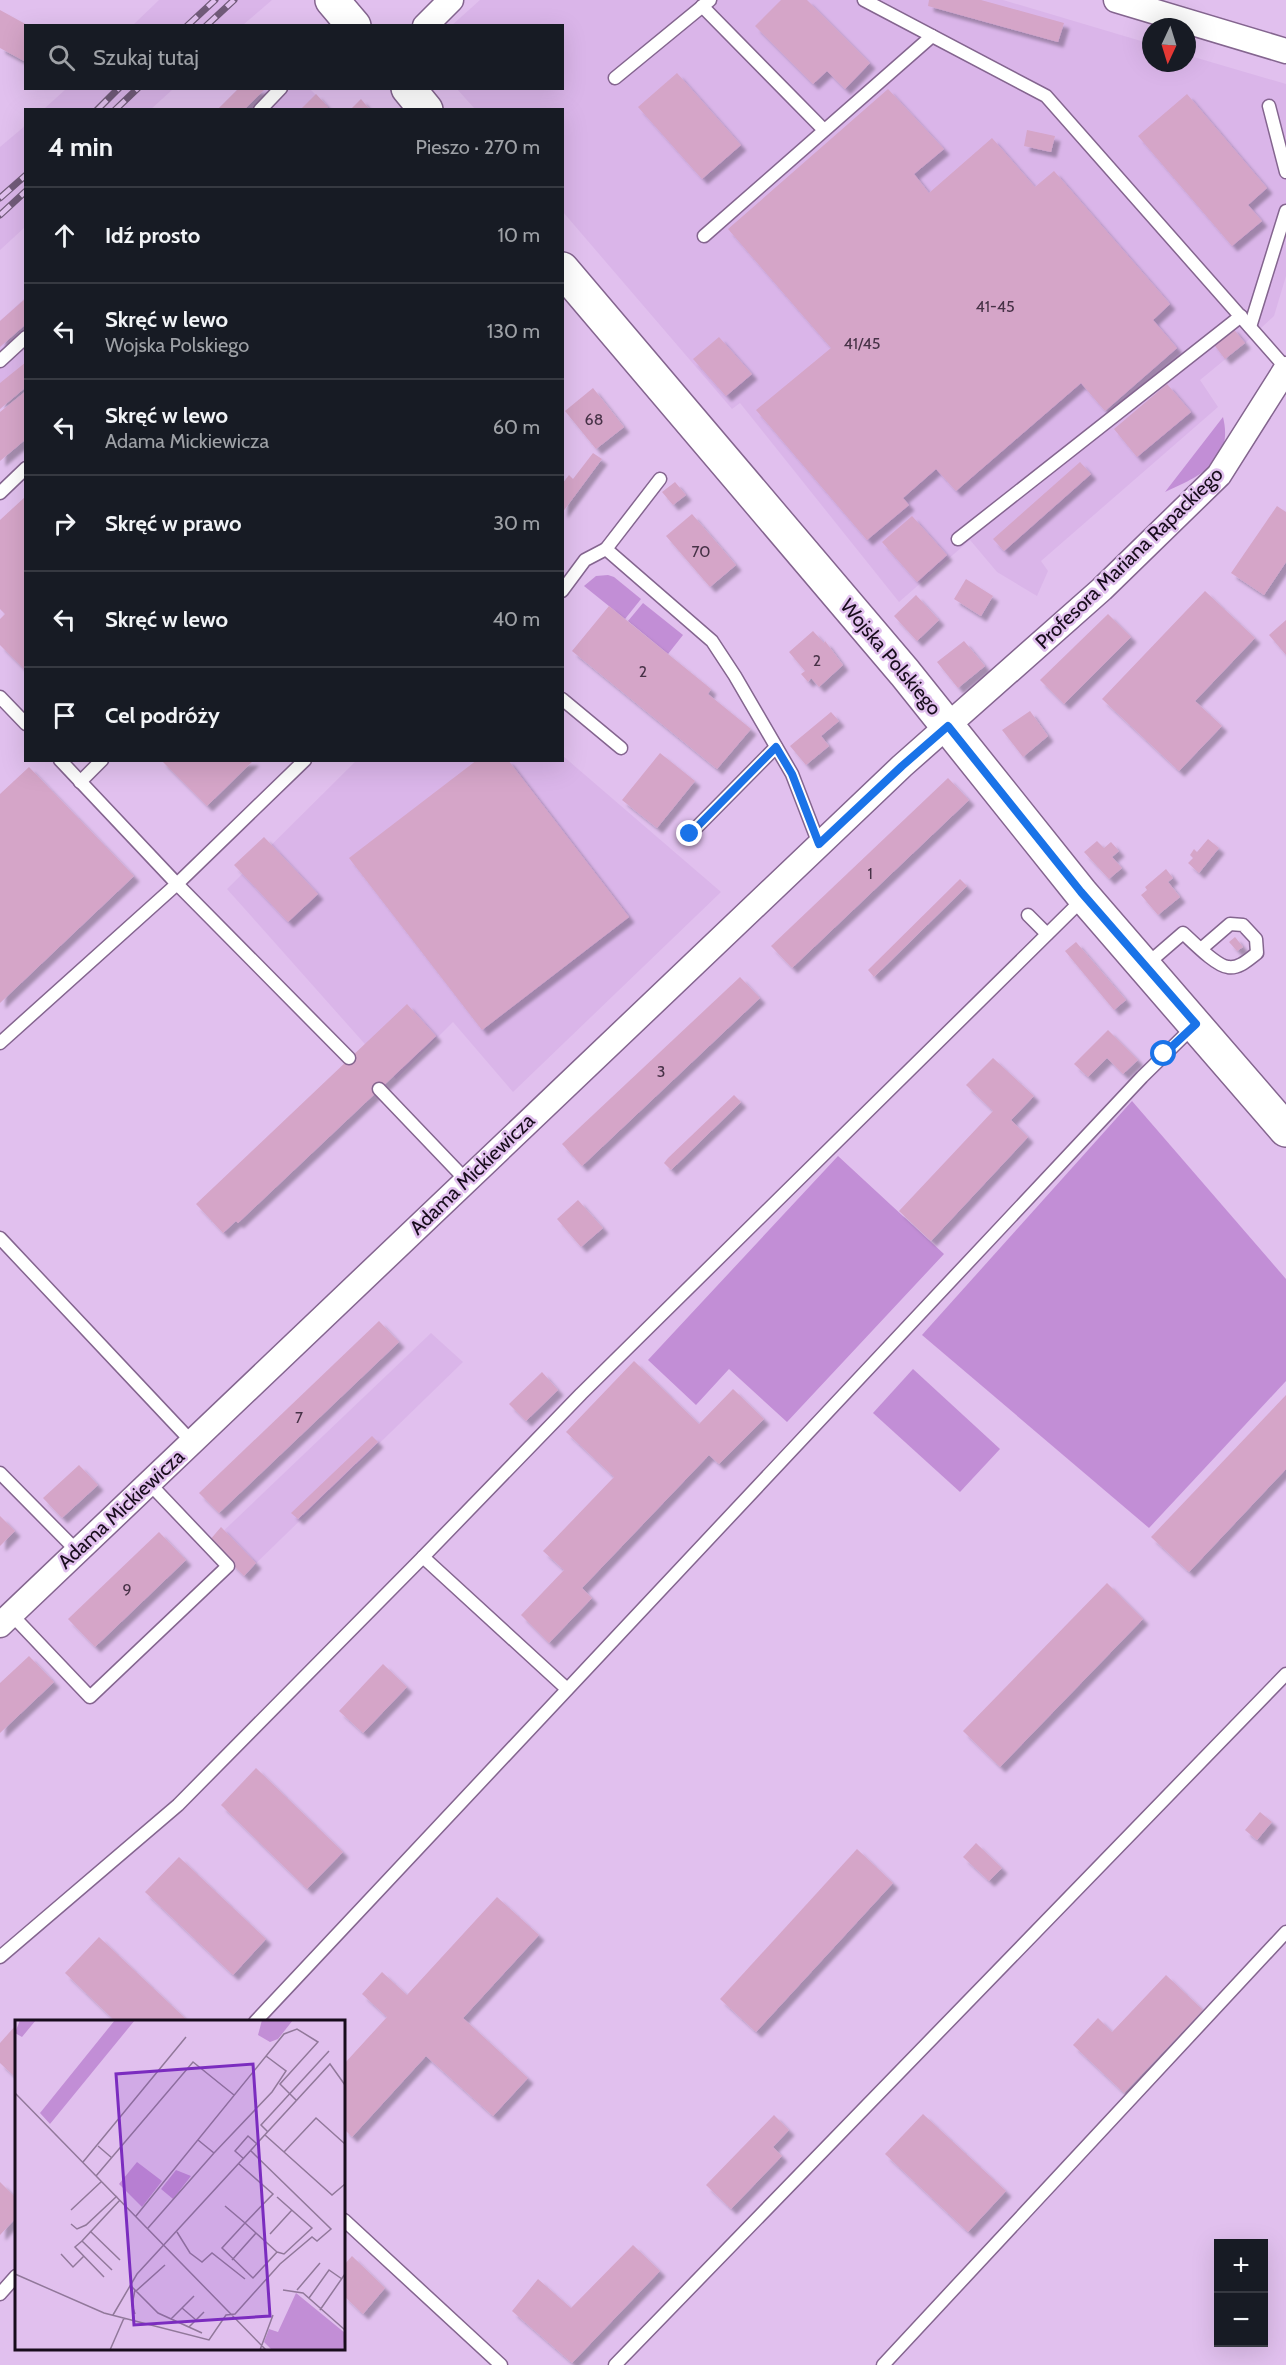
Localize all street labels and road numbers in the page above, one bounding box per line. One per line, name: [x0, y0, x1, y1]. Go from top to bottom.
street label: Profesora Mariana Rapackiego: [1030, 462, 1228, 654]
street label: Wojska Polskiego: [835, 594, 947, 720]
street label: Adama Mickiewicza: [405, 1108, 540, 1240]
street label: Adama Mickiewicza: [53, 1444, 189, 1574]

